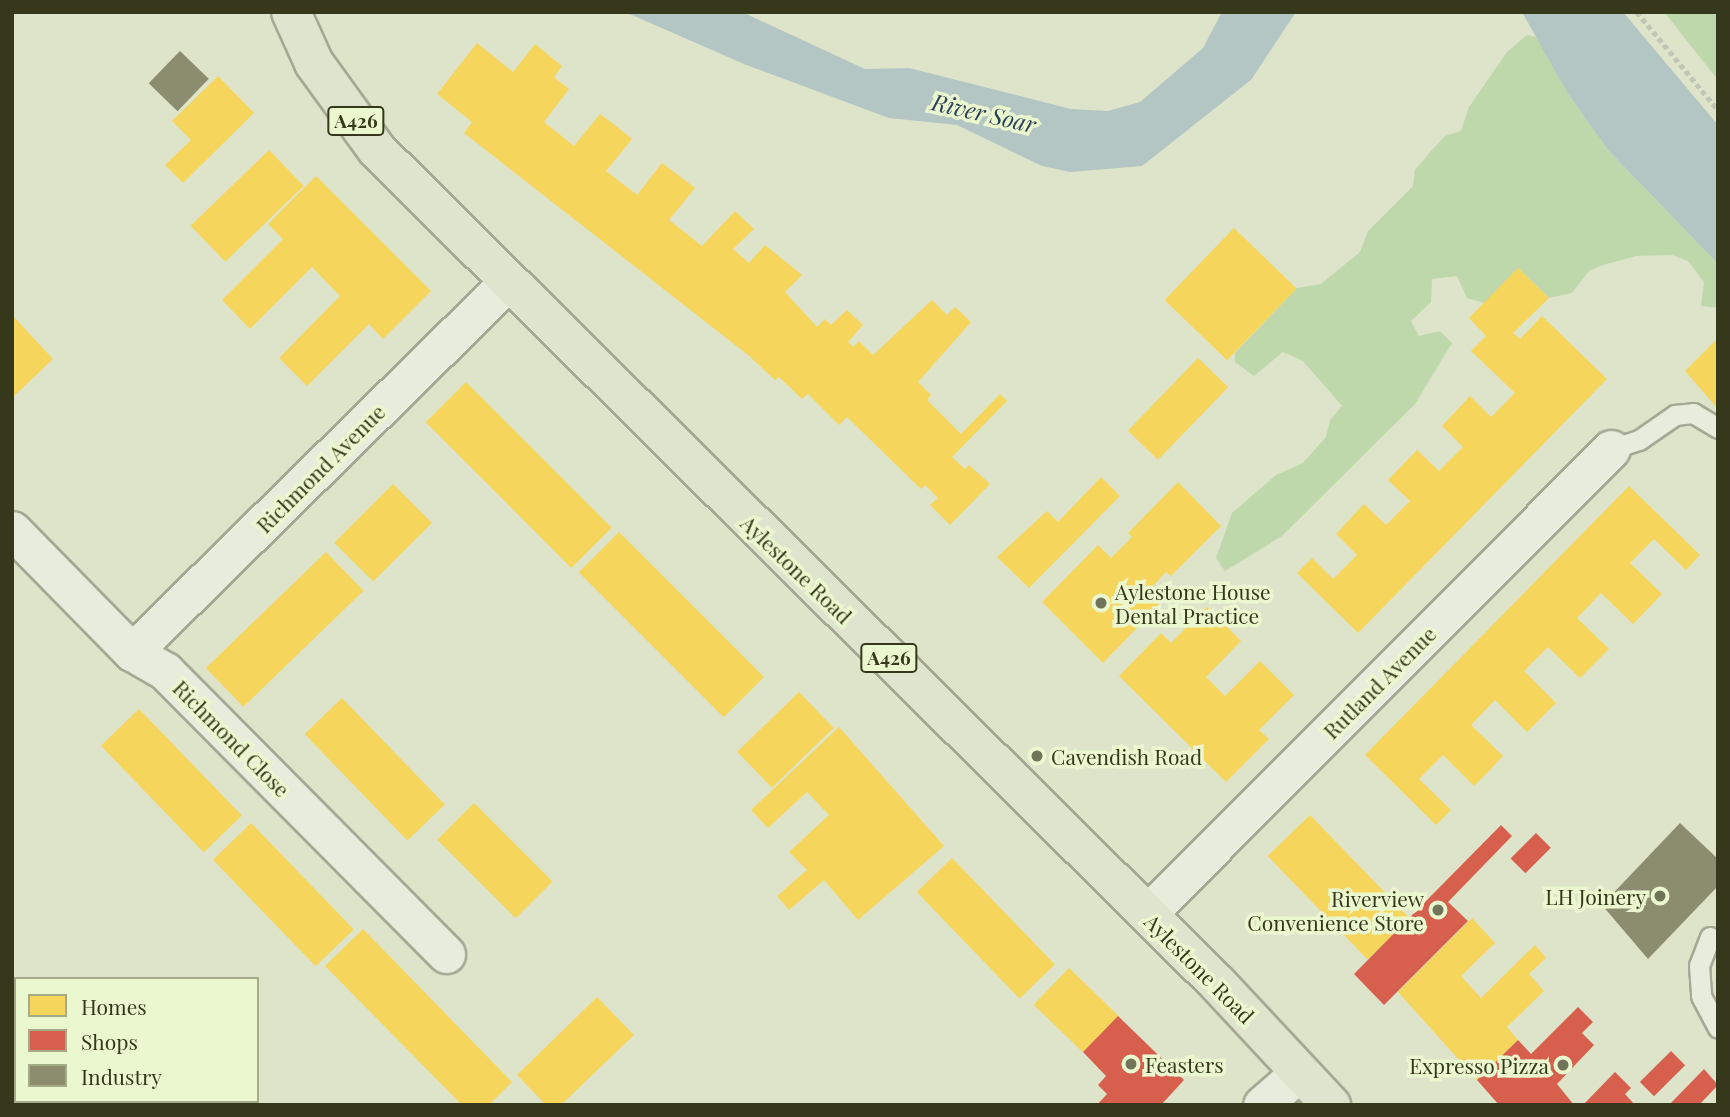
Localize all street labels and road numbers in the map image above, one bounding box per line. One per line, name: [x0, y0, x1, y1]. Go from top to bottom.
road number: A426: [326, 105, 386, 136]
street label: Richmond Avenue: [250, 398, 390, 538]
street label: Aylestone Road: [736, 510, 858, 628]
street label: Rutland Avenue: [1317, 620, 1441, 744]
road number: A426: [859, 642, 919, 674]
street label: Richmond Close: [169, 675, 295, 801]
street label: Aylestone Road: [1140, 908, 1260, 1028]

